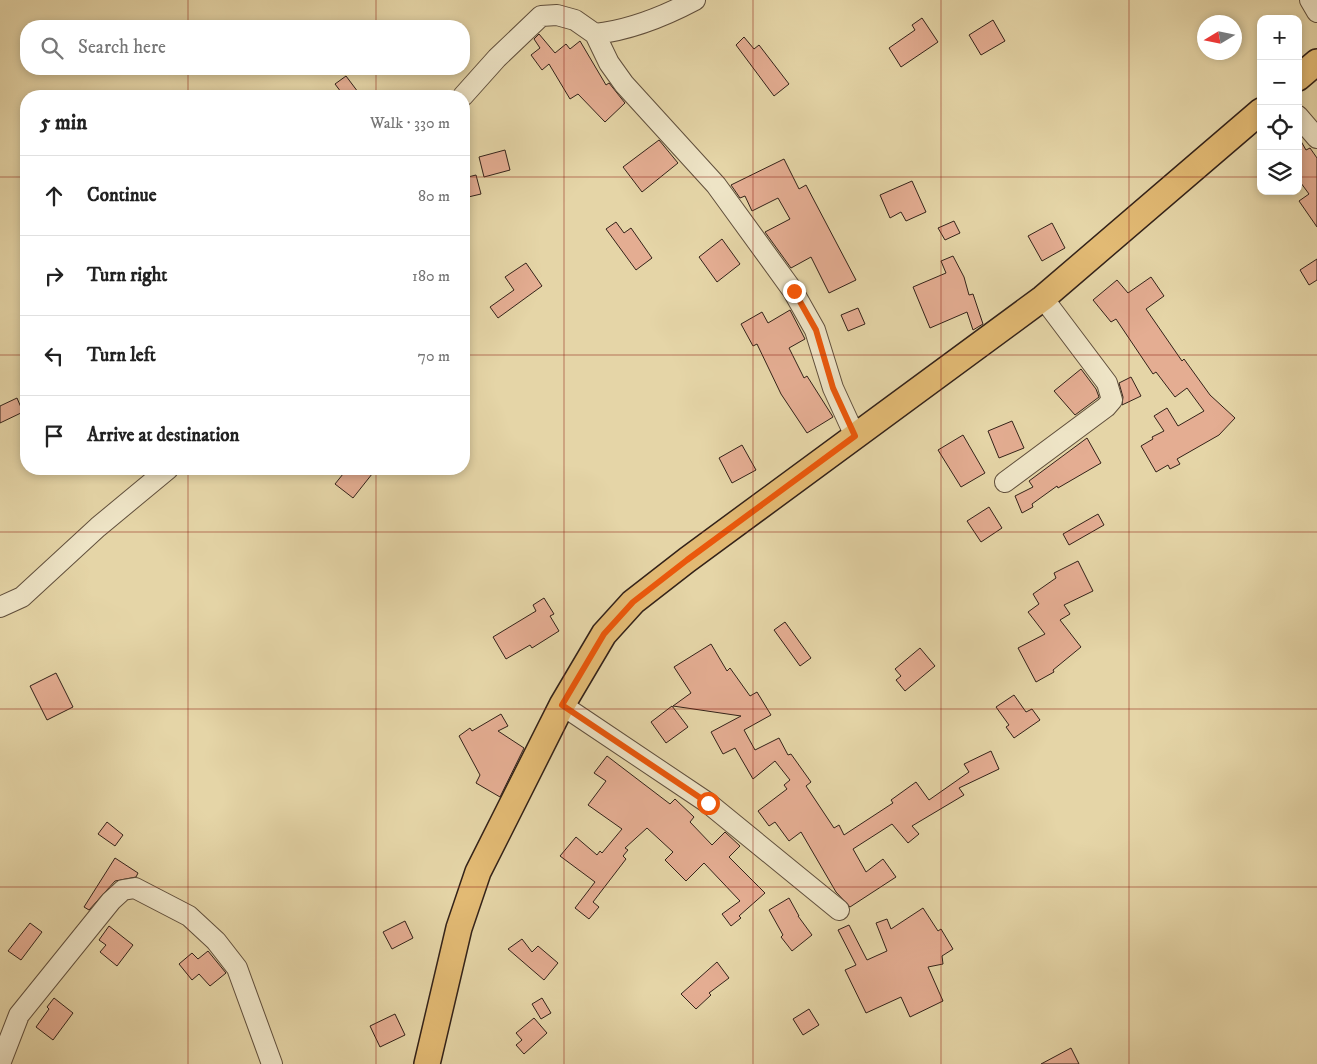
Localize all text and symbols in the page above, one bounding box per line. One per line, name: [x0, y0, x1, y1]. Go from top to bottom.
north arrow: [1197, 15, 1242, 60]
map controls: [1257, 15, 1302, 195]
button: +: [1257, 15, 1302, 60]
search box: [20, 20, 470, 75]
icon: search: [38, 34, 66, 62]
text: Search here: [78, 36, 166, 59]
button: −: [1257, 60, 1302, 105]
button: locate: [1257, 105, 1302, 150]
text: 5 min: [40, 110, 87, 136]
text: Walk · 330 m: [370, 113, 450, 133]
button: layers: [1257, 150, 1302, 195]
icon: ahead: [40, 182, 68, 210]
text: Continue: [87, 184, 157, 207]
text: 80 m: [418, 186, 450, 206]
icon: right: [40, 262, 68, 290]
text: Turn right: [87, 264, 167, 287]
text: 180 m: [412, 266, 450, 286]
route end: [783, 280, 806, 303]
icon: left: [40, 342, 68, 370]
text: Turn left: [87, 344, 156, 367]
text: 70 m: [418, 346, 450, 366]
icon: arrive: [40, 422, 68, 450]
text: Arrive at destination: [87, 424, 239, 447]
route start: [697, 792, 720, 815]

